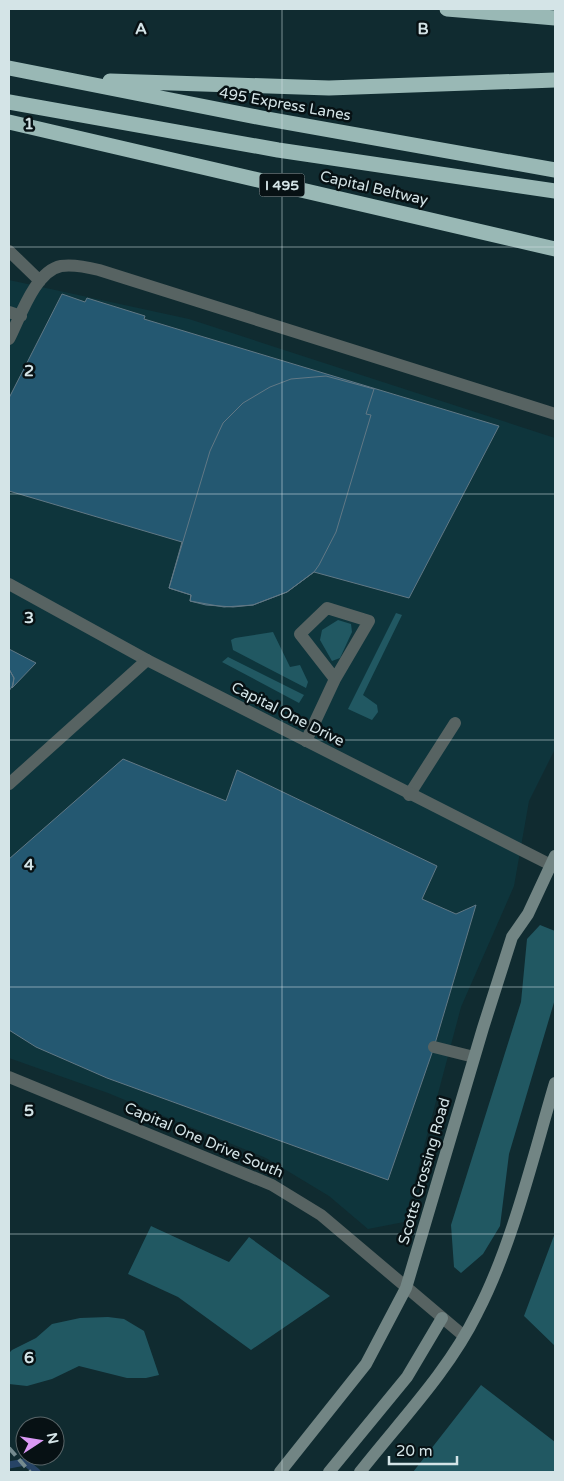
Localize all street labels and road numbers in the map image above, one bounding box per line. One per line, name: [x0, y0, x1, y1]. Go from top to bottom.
street label: 495 Express Lanes: [218, 84, 352, 124]
street label: Capital Beltway: [318, 167, 430, 209]
road number: I 495: [260, 174, 304, 196]
street label: Capital One Drive: [229, 678, 347, 750]
street label: Scotts Crossing Road: [394, 1095, 454, 1247]
street label: Capital One Drive South: [122, 1098, 286, 1182]

